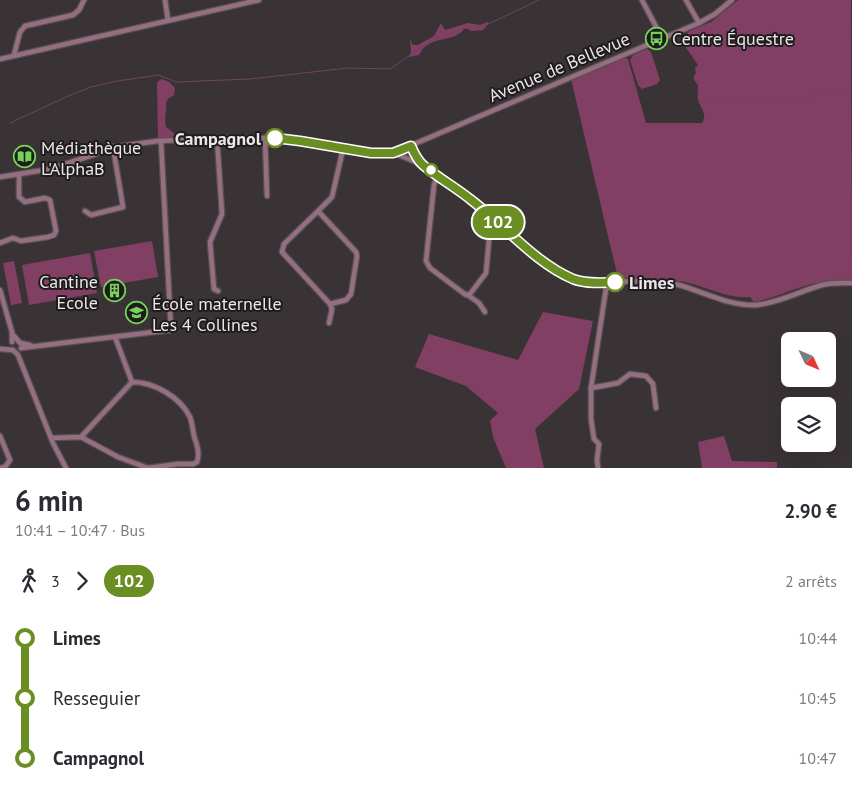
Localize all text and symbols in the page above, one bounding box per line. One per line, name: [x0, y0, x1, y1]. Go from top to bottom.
bus stop icon: Centre Équestre: [644, 26, 668, 50]
street label: Avenue de Bellevue: [485, 27, 633, 107]
place label: Centre Équestre: [672, 27, 794, 50]
place label: Campagnol: [175, 127, 262, 150]
marker: Campagnol: [265, 128, 285, 148]
place label: Médiathèque L'AlphaB: [41, 136, 141, 180]
library icon: Médiathèque L'AlphaB: [13, 145, 37, 169]
unlabelled marker: [424, 163, 438, 177]
line badge: 102: [469, 206, 527, 238]
text: 102: [483, 210, 513, 233]
place label: Cantine Ecole: [39, 270, 98, 314]
place label: Limes: [629, 271, 675, 294]
marker: Limes: [605, 272, 625, 292]
building icon: Cantine Ecole: [102, 279, 126, 303]
place label: École maternelle Les 4 Collines: [152, 292, 282, 336]
school or university icon: École maternelle Les 4 Collines: [124, 301, 148, 325]
north arrow: [781, 332, 836, 388]
map controls: [781, 332, 836, 452]
button: layers: [781, 397, 836, 452]
text: 6 min: [15, 482, 83, 519]
text: 2.90 €: [784, 499, 837, 523]
text: 10:41 – 10:47 · Bus: [15, 520, 145, 540]
icon: walk: [15, 567, 43, 595]
icon: forward: [68, 567, 96, 595]
text: 102: [114, 569, 144, 592]
text: 3: [51, 571, 60, 591]
text: 2 arrêts: [785, 571, 837, 591]
text: Limes: [53, 626, 101, 650]
text: 10:44: [799, 628, 837, 648]
text: Resseguier: [53, 686, 140, 710]
text: 10:45: [799, 688, 837, 708]
text: Campagnol: [53, 746, 144, 770]
text: 10:47: [799, 748, 837, 768]

